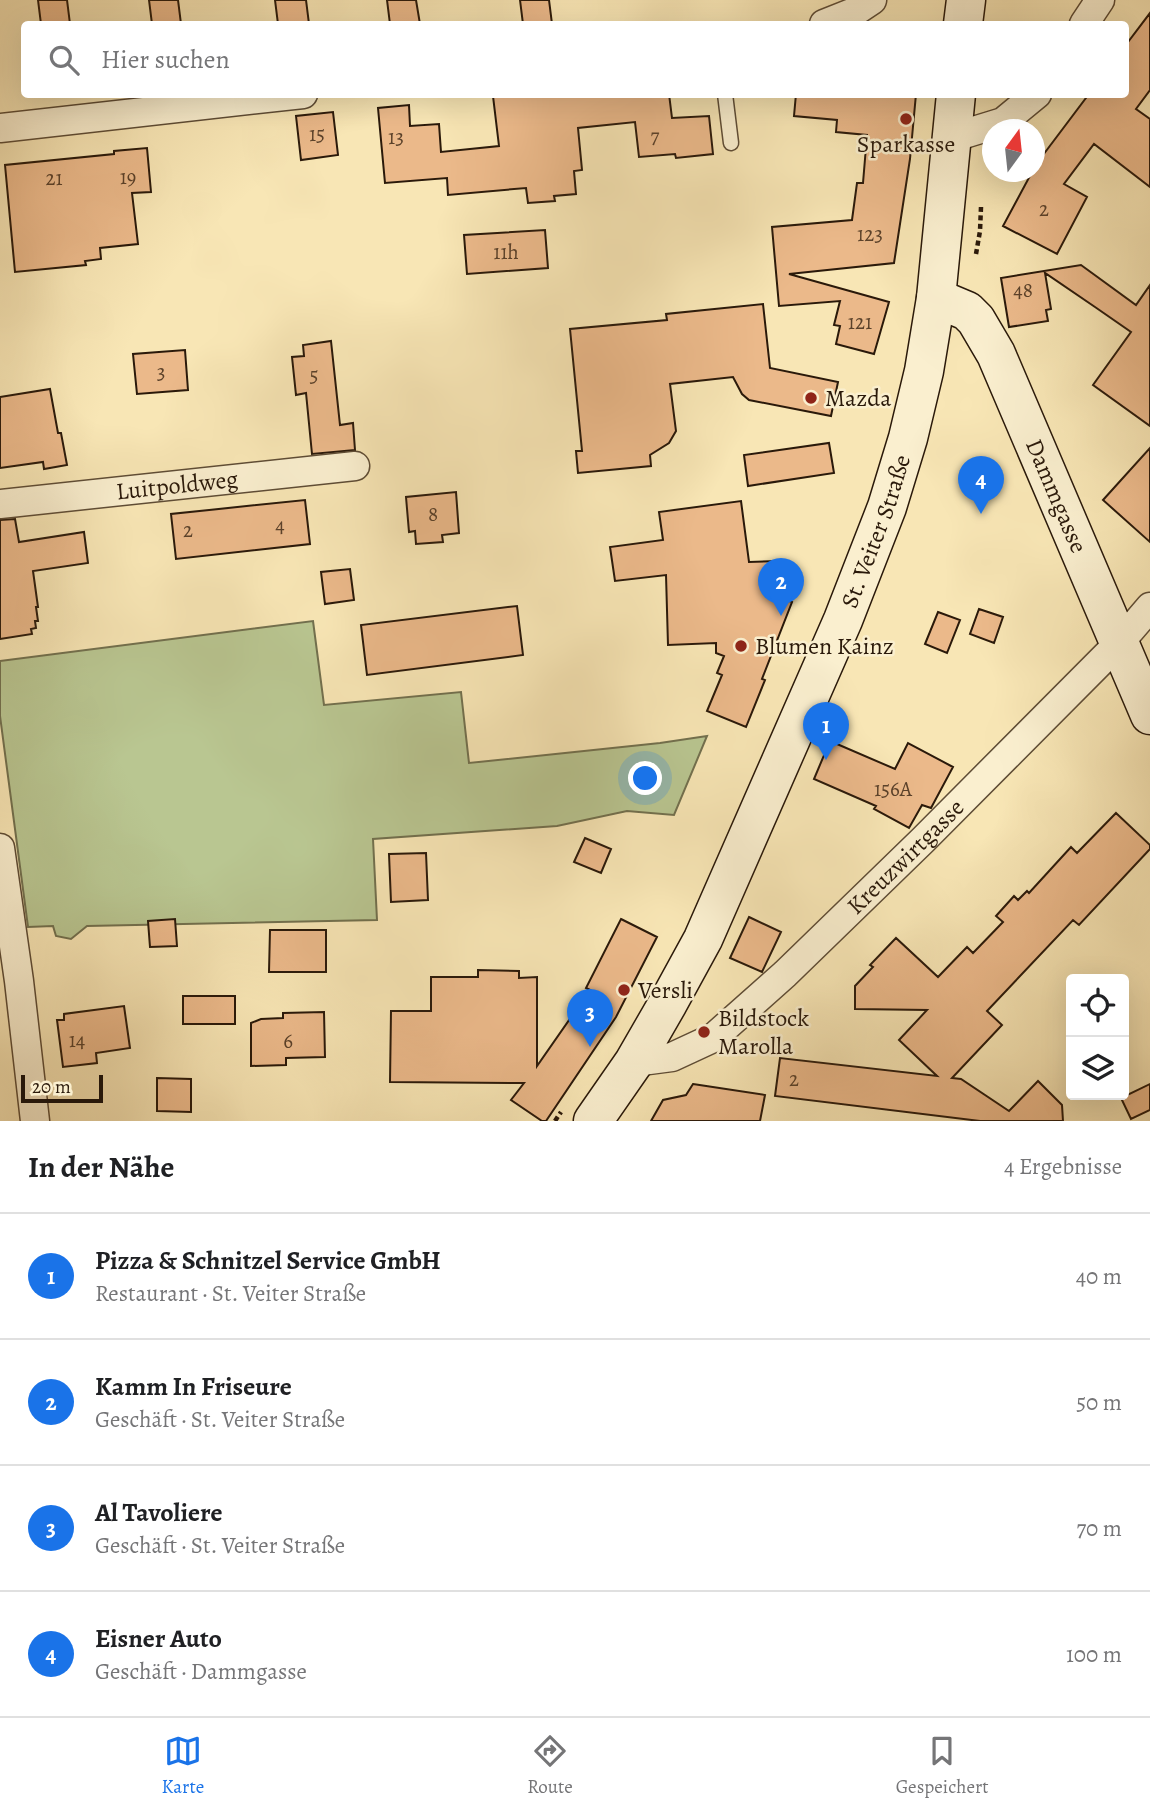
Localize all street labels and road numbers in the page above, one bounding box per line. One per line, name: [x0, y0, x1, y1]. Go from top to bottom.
street label: Dammgasse: [1018, 434, 1095, 558]
street label: St. Veiter Straße: [833, 451, 918, 613]
street label: Luitpoldweg: [114, 463, 240, 507]
street label: Kreuzwirtgasse: [840, 792, 971, 922]

